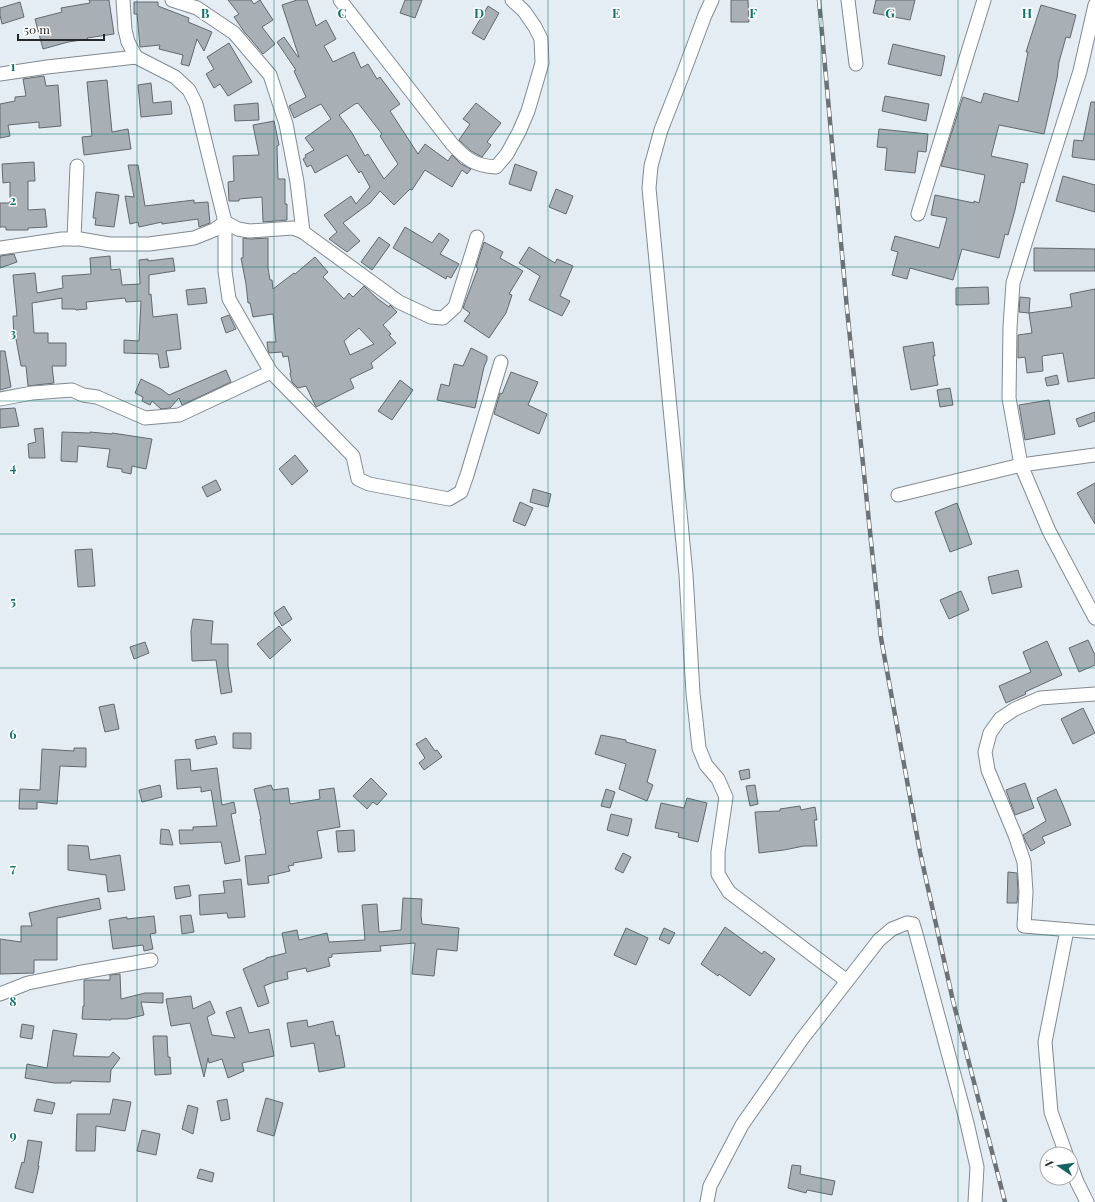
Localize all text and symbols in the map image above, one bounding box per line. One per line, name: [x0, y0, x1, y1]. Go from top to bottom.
text: B: [201, 4, 210, 21]
text: C: [337, 4, 347, 21]
text: D: [474, 4, 484, 21]
text: E: [612, 4, 620, 21]
text: F: [749, 4, 757, 21]
text: G: [885, 4, 895, 21]
text: H: [1022, 4, 1032, 21]
scale bar: [18, 16, 104, 42]
text: 50 m: [24, 21, 50, 37]
text: 1: [11, 57, 16, 74]
text: 2: [10, 191, 17, 208]
text: 3: [10, 324, 16, 341]
text: 4: [10, 458, 17, 475]
text: 5: [10, 592, 16, 609]
text: 6: [9, 725, 17, 742]
text: 7: [10, 859, 16, 876]
text: 8: [9, 992, 17, 1009]
text: 9: [9, 1126, 17, 1143]
north arrow: [1039, 1146, 1079, 1186]
text: N: [1041, 1158, 1057, 1169]

